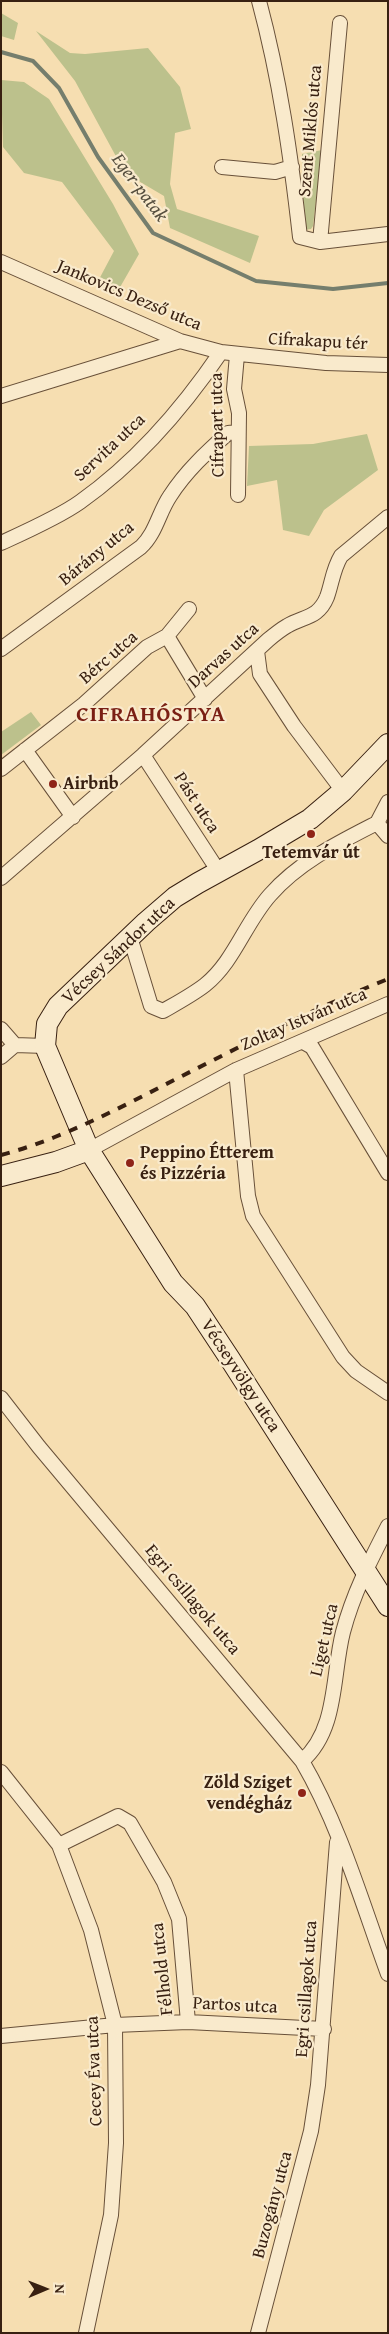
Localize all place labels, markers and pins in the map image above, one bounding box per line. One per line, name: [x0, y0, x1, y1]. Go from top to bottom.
place label: Airbnb: [63, 773, 119, 795]
marker: Airbnb: [47, 778, 59, 790]
marker: Tetemvár út: [305, 828, 317, 840]
place label: Tetemvár út: [262, 842, 360, 864]
place label: Peppino Étterem és Pizzéria: [140, 1142, 274, 1184]
marker: Peppino Étterem és Pizzéria: [124, 1157, 136, 1169]
place label: Zöld Sziget vendégház: [204, 1772, 292, 1815]
marker: Zöld Sziget vendégház: [296, 1787, 308, 1799]

